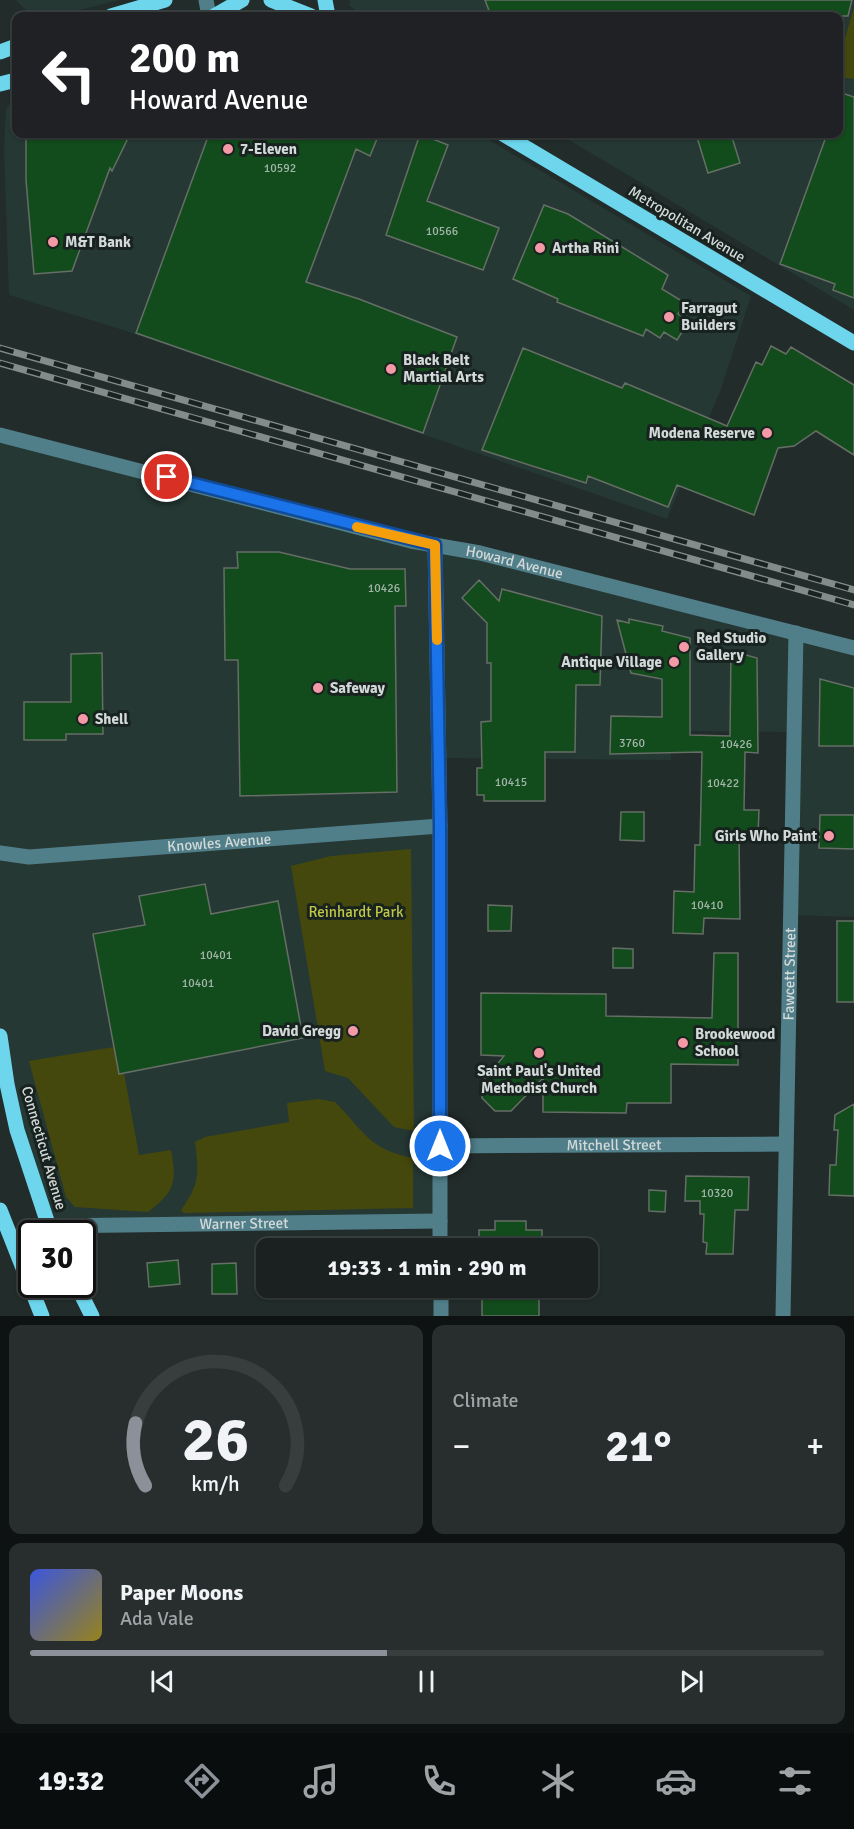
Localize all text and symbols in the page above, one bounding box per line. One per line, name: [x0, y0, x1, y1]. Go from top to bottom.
text: 200 m: [129, 33, 240, 84]
icon: left: [30, 36, 108, 114]
text: Howard Avenue: [129, 84, 308, 117]
place label: 7-Eleven: [240, 140, 297, 158]
marker: 7-Eleven: [221, 142, 235, 156]
house number: 10592: [264, 161, 296, 176]
street label: Metropolitan Avenue: [625, 182, 749, 266]
house number: 10566: [426, 224, 458, 239]
place label: M&T Bank: [65, 233, 131, 251]
marker: M&T Bank: [46, 235, 60, 249]
place label: Artha Rini: [552, 239, 619, 257]
marker: Artha Rini: [533, 241, 547, 255]
place label: Farragut Builders: [681, 299, 738, 334]
marker: Farragut Builders: [662, 310, 676, 324]
place label: Black Belt Martial Arts: [403, 351, 484, 386]
marker: Black Belt Martial Arts: [384, 362, 398, 376]
place label: Modena Reserve: [648, 424, 755, 442]
marker: Modena Reserve: [760, 426, 774, 440]
pin: [141, 451, 192, 502]
icon: arrive: [150, 460, 183, 493]
street label: Howard Avenue: [464, 542, 565, 583]
house number: 10426: [368, 581, 400, 596]
place label: Red Studio Gallery: [696, 629, 767, 664]
marker: Red Studio Gallery: [677, 640, 691, 654]
place label: Antique Village: [561, 653, 662, 671]
marker: Antique Village: [667, 655, 681, 669]
place label: Safeway: [330, 679, 386, 697]
marker: Safeway: [311, 681, 325, 695]
place label: Shell: [95, 710, 128, 728]
marker: Shell: [76, 712, 90, 726]
house number: 3760: [619, 736, 645, 751]
house number: 10426: [720, 737, 752, 752]
house number: 10415: [495, 775, 527, 790]
house number: 10422: [707, 776, 739, 791]
place label: Girls Who Paint: [715, 827, 817, 845]
marker: Girls Who Paint: [822, 829, 836, 843]
street label: Knowles Avenue: [167, 830, 272, 856]
house number: 10410: [691, 898, 723, 913]
park label: Reinhardt Park: [308, 903, 404, 921]
street label: Fawcett Street: [780, 927, 799, 1021]
house number: 10401: [200, 948, 232, 963]
house number: 10401: [182, 976, 214, 991]
place label: David Gregg: [262, 1022, 341, 1040]
marker: David Gregg: [346, 1024, 360, 1038]
place label: Brookewood School: [695, 1025, 775, 1060]
marker: Brookewood School: [676, 1036, 690, 1050]
marker: Saint Paul's United Methodist Church: [532, 1046, 546, 1060]
place label: Saint Paul's United Methodist Church: [477, 1062, 601, 1097]
street label: Connecticut Avenue: [18, 1084, 70, 1212]
position arrow: [408, 1114, 472, 1178]
street label: Mitchell Street: [566, 1136, 662, 1154]
house number: 10320: [701, 1186, 733, 1201]
street label: Warner Street: [199, 1214, 289, 1233]
speed limit sign: 30: [18, 1220, 96, 1298]
text: 19:33 · 1 min · 290 m: [327, 1254, 527, 1281]
text: Climate: [453, 1388, 518, 1413]
text: 26: [182, 1401, 249, 1478]
text: 21°: [605, 1419, 672, 1474]
text: −: [453, 1426, 470, 1467]
text: +: [806, 1426, 824, 1467]
text: km/h: [191, 1472, 240, 1498]
text: Paper Moons: [120, 1579, 243, 1606]
text: Ada Vale: [120, 1606, 194, 1631]
icon: previous: [146, 1665, 179, 1698]
icon: pause: [410, 1665, 443, 1698]
icon: next: [675, 1665, 708, 1698]
icon: directions: [181, 1760, 223, 1802]
icon: music: [300, 1760, 342, 1802]
icon: phone: [418, 1760, 460, 1802]
icon: climate: [537, 1760, 579, 1802]
icon: car: [655, 1760, 697, 1802]
icon: filters: [774, 1760, 816, 1802]
text: 19:32: [38, 1765, 105, 1798]

